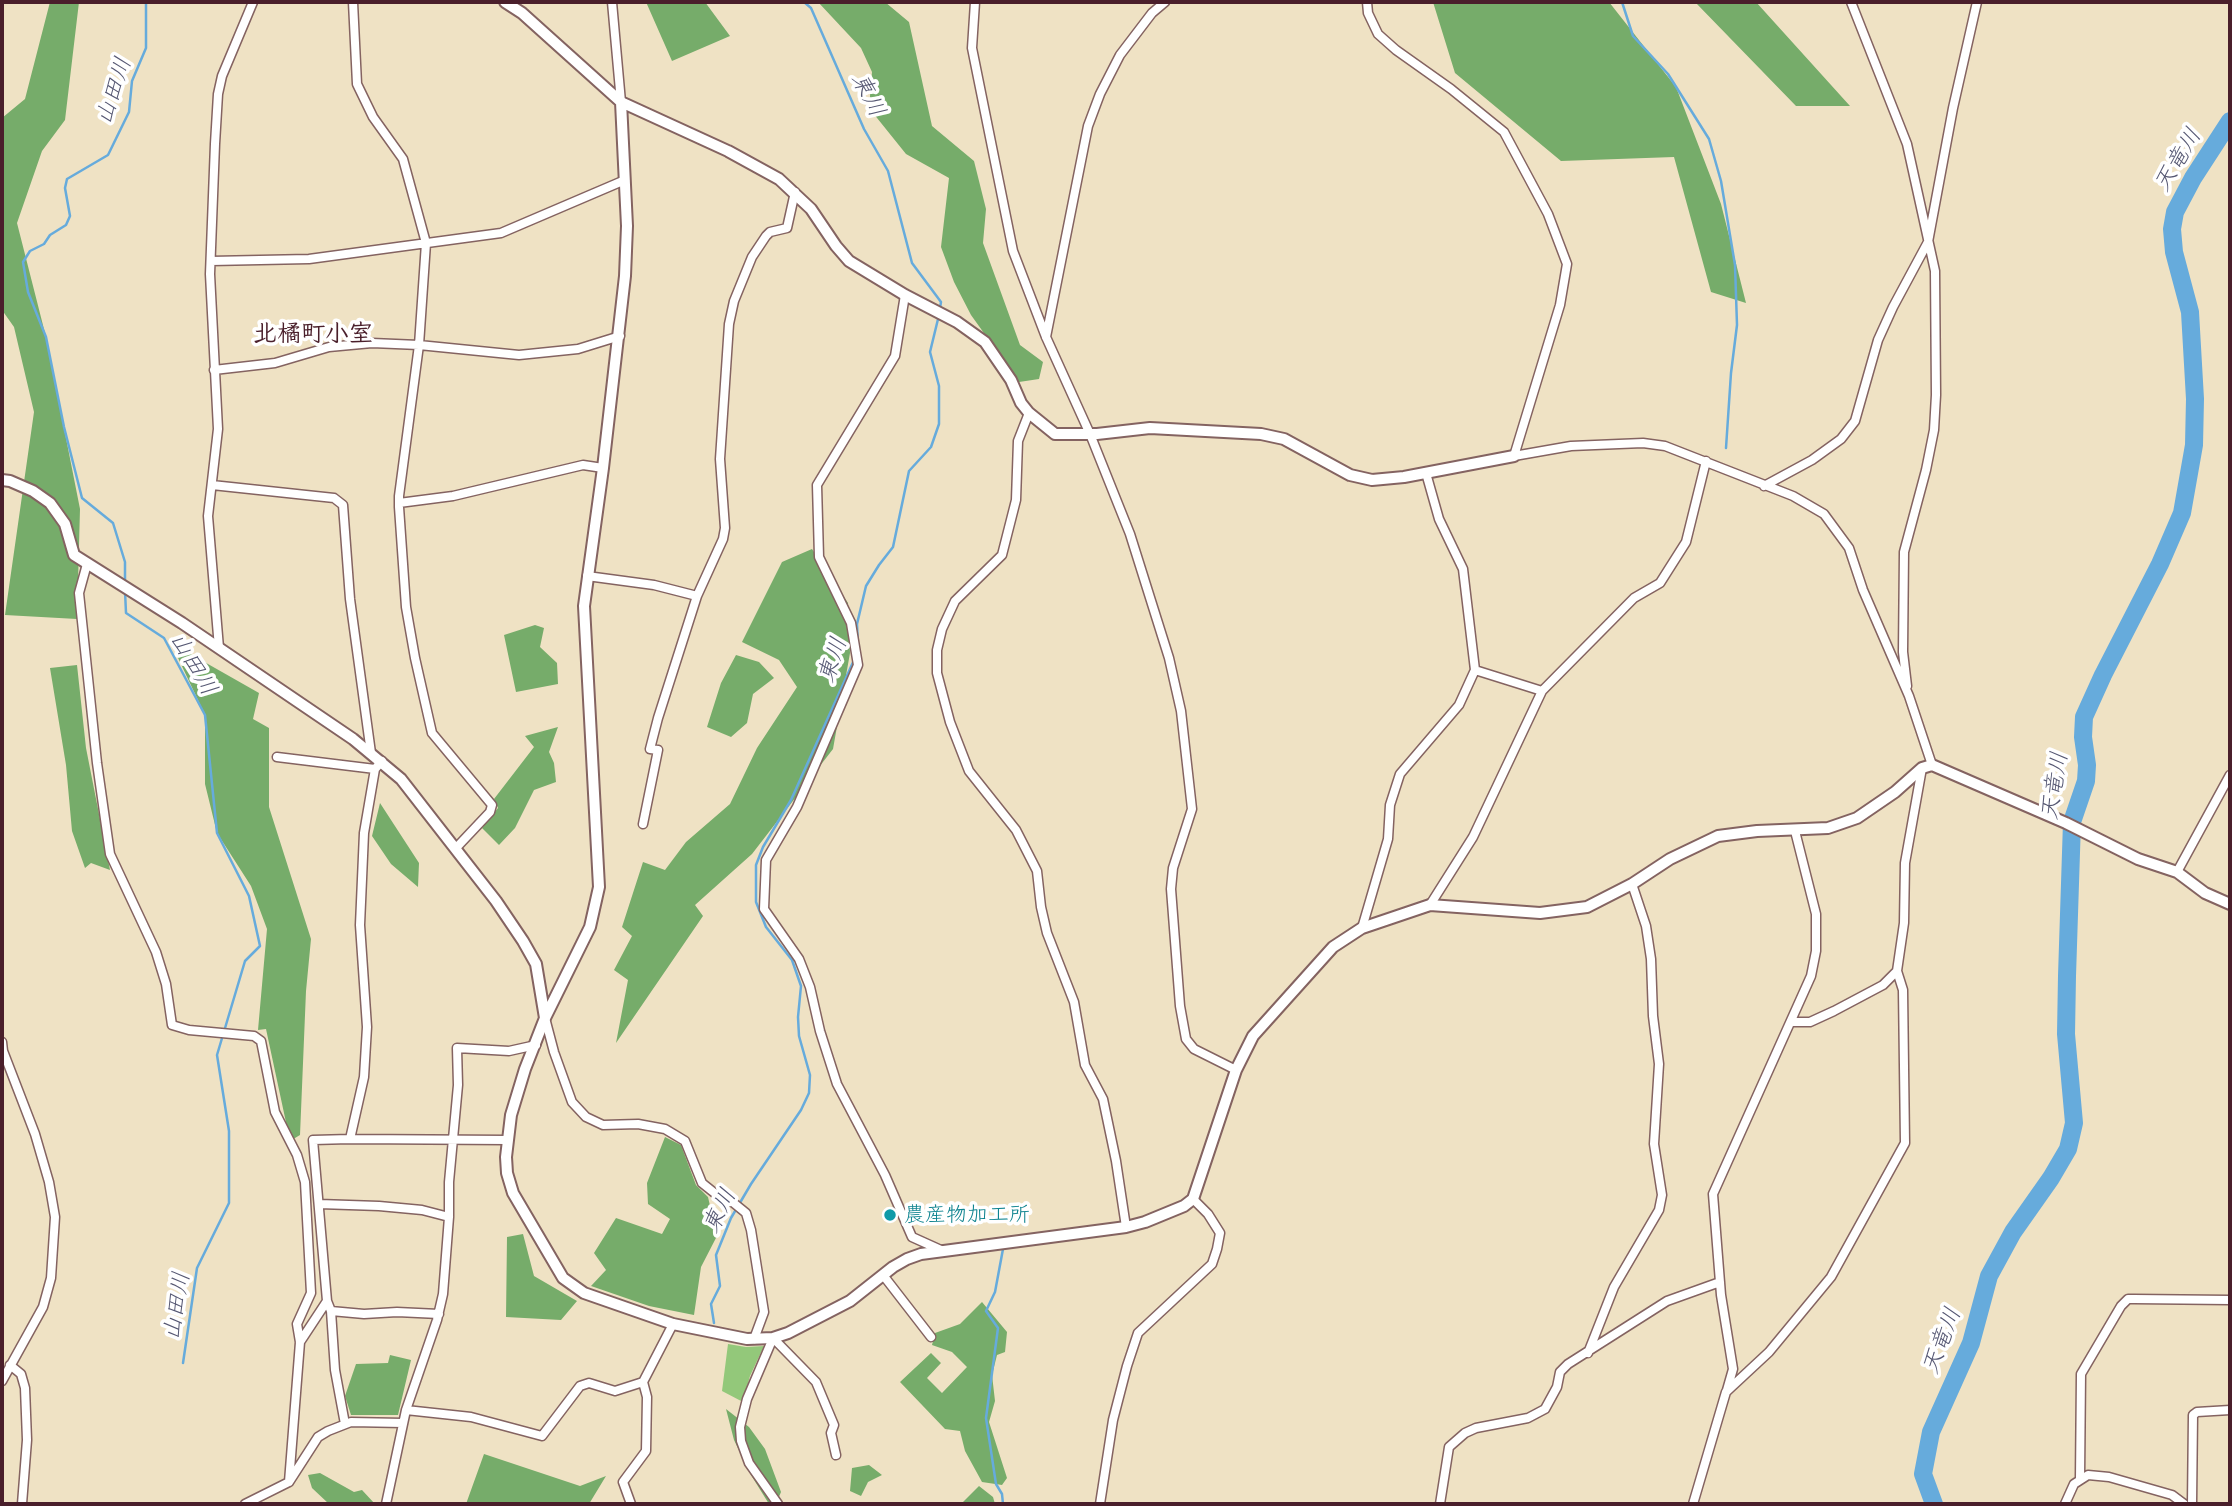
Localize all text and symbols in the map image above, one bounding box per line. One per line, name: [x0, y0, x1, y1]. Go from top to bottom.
water label: 山田川: [90, 54, 138, 128]
water label: 東川: [845, 68, 891, 122]
water label: 天竜川: [2148, 123, 2208, 197]
district label: 北橘町小室: [253, 320, 373, 348]
water label: 山田川: [163, 627, 223, 701]
water label: 東川: [813, 634, 853, 686]
water label: 天竜川: [2036, 750, 2074, 822]
water label: 東川: [698, 1184, 742, 1238]
place label: 農産物加工所: [904, 1202, 1030, 1228]
marker: 農産物加工所: [882, 1207, 898, 1223]
water label: 山田川: [158, 1270, 196, 1342]
water label: 天竜川: [1917, 1304, 1967, 1378]

